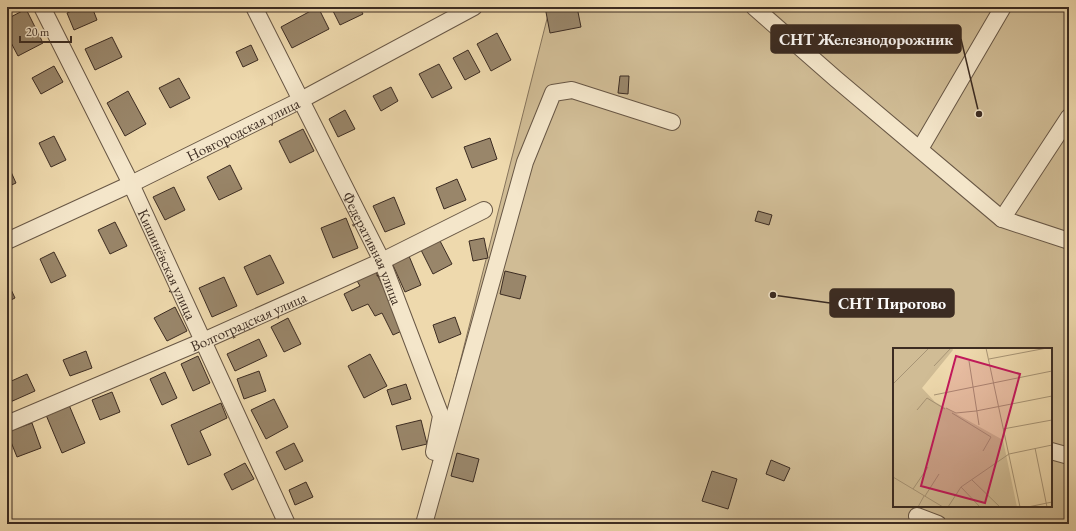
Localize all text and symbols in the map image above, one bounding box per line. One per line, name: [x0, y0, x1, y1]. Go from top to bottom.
scale bar: [20, 18, 71, 44]
text: 20 m: [26, 24, 50, 40]
callout: СНТ Железнодорожник: [771, 25, 961, 53]
text: СНТ Железнодорожник: [779, 29, 953, 50]
street label: Новгородская улица: [183, 93, 302, 165]
street label: Федеративная улица: [339, 188, 407, 307]
street label: Кишинёвская улица: [134, 205, 201, 322]
street label: Волгоградская улица: [187, 287, 309, 355]
callout: СНТ Пирогово: [830, 289, 954, 317]
text: СНТ Пирогово: [838, 293, 946, 314]
inset map: [893, 348, 1052, 507]

